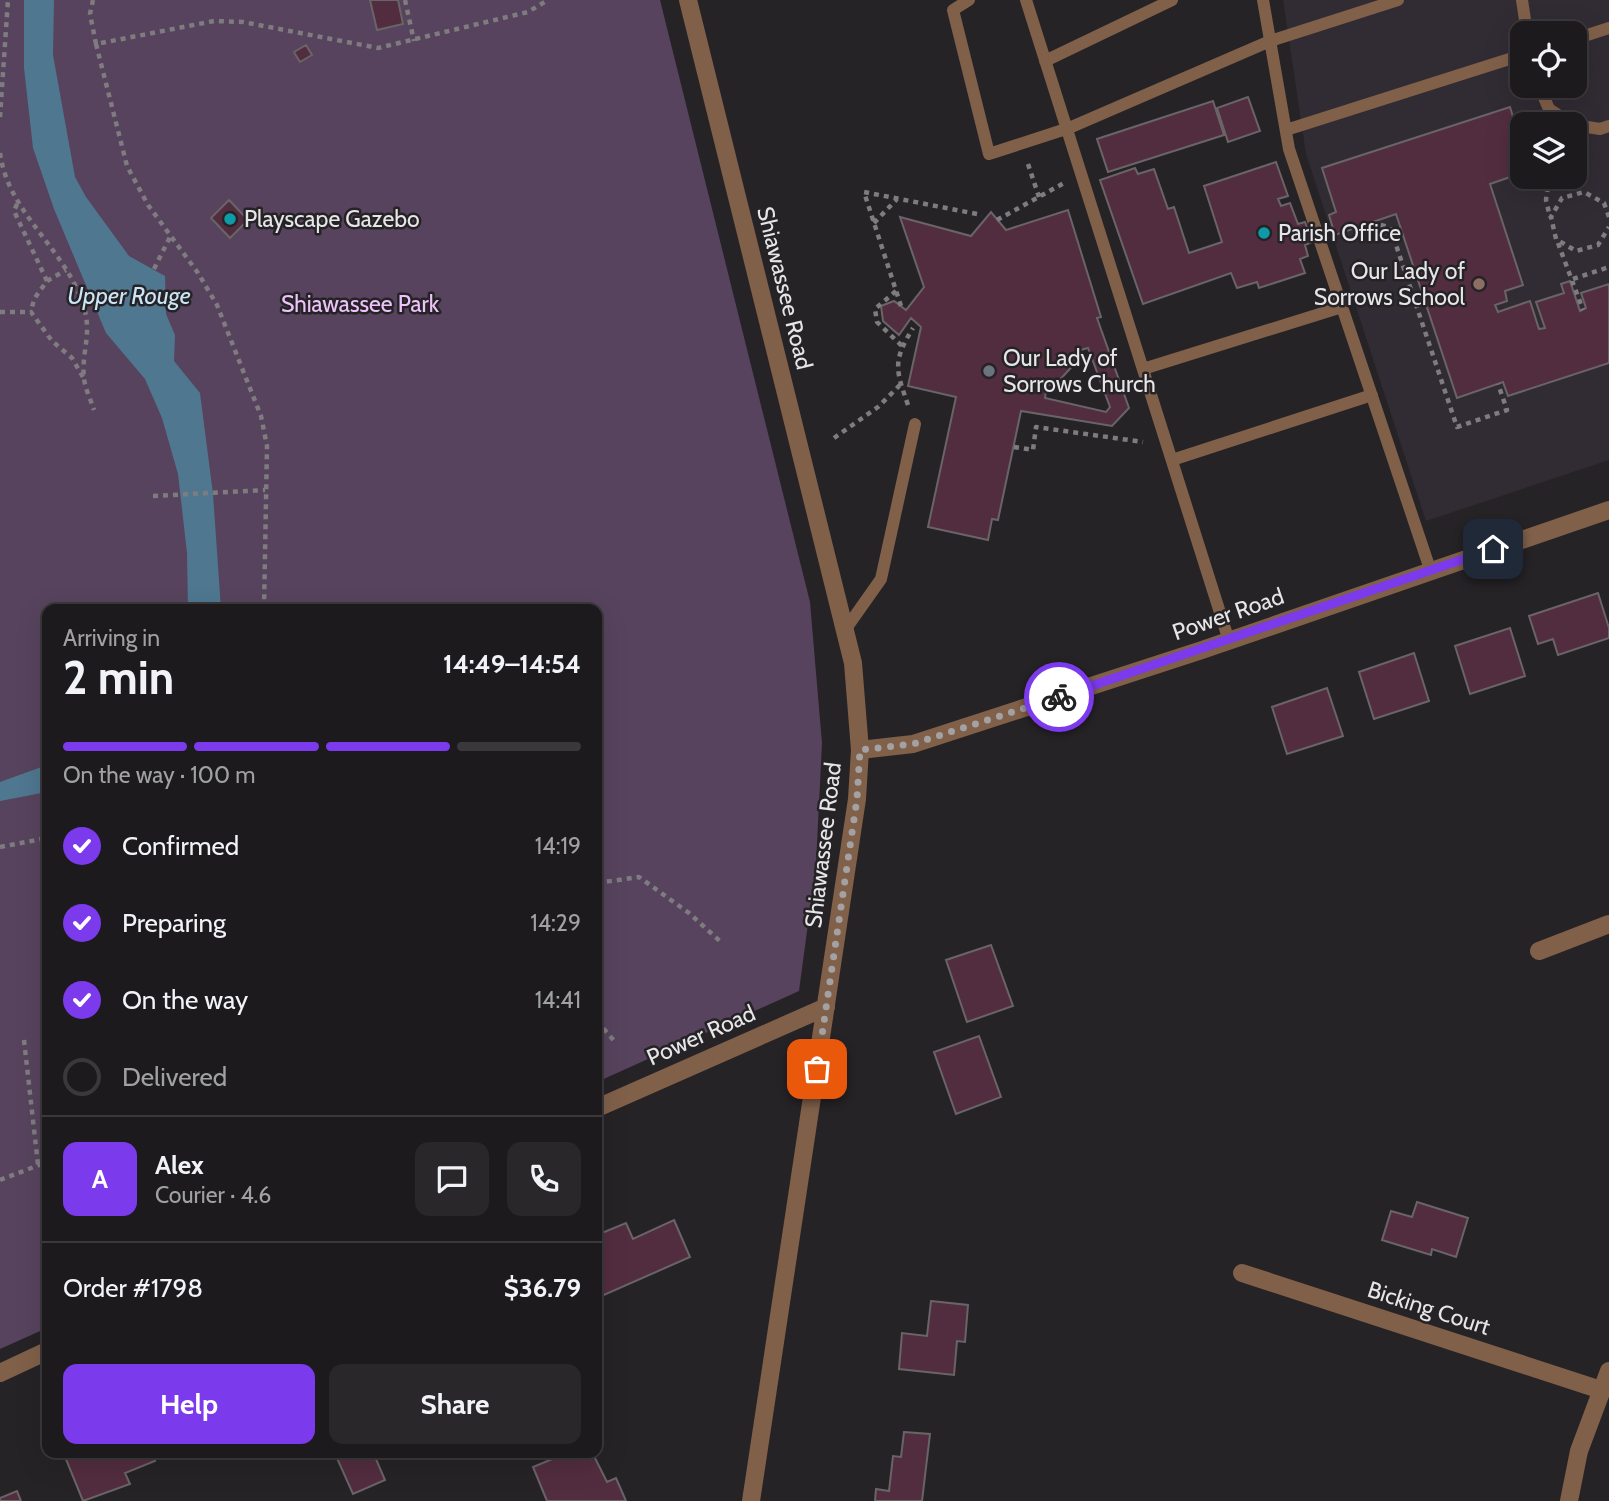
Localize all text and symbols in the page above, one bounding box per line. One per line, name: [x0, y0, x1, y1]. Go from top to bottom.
map controls: [1510, 21, 1587, 189]
button: locate: [1510, 21, 1587, 98]
button: layers: [1510, 112, 1587, 189]
street label: Shiawassee Road: [751, 204, 819, 372]
place label: Playscape Gazebo: [244, 205, 420, 233]
marker: Playscape Gazebo: [222, 211, 238, 227]
place label: Parish Office: [1278, 219, 1401, 247]
marker: Parish Office: [1256, 225, 1272, 241]
place label: Our Lady of Sorrows School: [1314, 257, 1466, 311]
marker: Our Lady of Sorrows School: [1471, 276, 1487, 292]
water label: Upper Rouge: [67, 281, 191, 310]
park label: Shiawassee Park: [281, 290, 440, 318]
place label: Our Lady of Sorrows Church: [1003, 344, 1156, 398]
marker: Our Lady of Sorrows Church: [981, 363, 997, 379]
pin: [1463, 519, 1523, 579]
icon: home: [1474, 530, 1512, 568]
street label: Power Road: [1169, 582, 1287, 646]
text: Arriving in: [63, 624, 160, 652]
text: 14:49–14:54: [443, 648, 581, 680]
text: 2 min: [63, 650, 174, 706]
courier: [1024, 662, 1094, 732]
icon: bike: [1040, 678, 1078, 716]
text: On the way · 100 m: [63, 761, 255, 789]
street label: Shiawassee Road: [799, 761, 847, 929]
icon: check: [63, 827, 101, 865]
text: Confirmed: [122, 830, 239, 862]
text: 14:19: [535, 832, 581, 860]
icon: check: [63, 904, 101, 942]
text: Preparing: [122, 907, 226, 939]
text: 14:29: [530, 909, 581, 937]
icon: check: [63, 981, 101, 1019]
text: On the way: [122, 984, 248, 1016]
text: 14:41: [535, 986, 581, 1014]
street label: Power Road: [642, 999, 760, 1071]
pin: [787, 1039, 847, 1099]
icon: bag: [798, 1050, 836, 1088]
text: Delivered: [122, 1061, 227, 1093]
button: chat: [415, 1142, 489, 1216]
button: phone: [507, 1142, 581, 1216]
text: Alex: [155, 1149, 204, 1181]
text: A: [92, 1163, 108, 1195]
text: Courier · 4.6: [155, 1181, 271, 1209]
text: Order #1798: [63, 1272, 203, 1304]
text: $36.79: [504, 1272, 581, 1304]
street label: Bicking Court: [1364, 1275, 1494, 1341]
button: Help: [63, 1364, 315, 1444]
button: Share: [329, 1364, 581, 1444]

